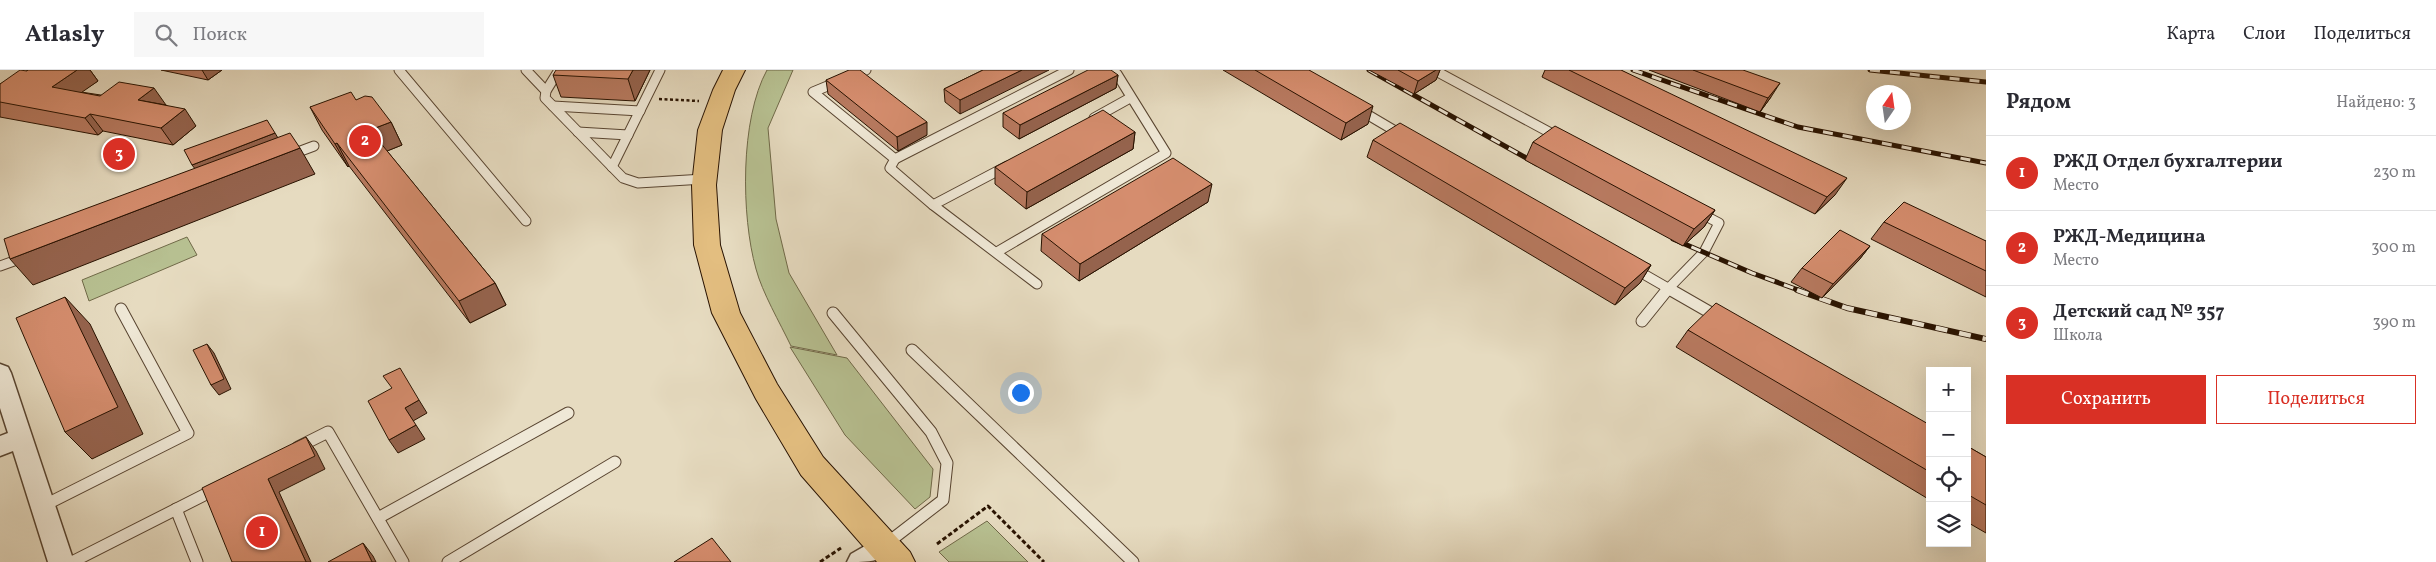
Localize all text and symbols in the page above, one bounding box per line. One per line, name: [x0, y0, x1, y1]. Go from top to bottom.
search box: [134, 12, 484, 57]
text: Atlasly: [25, 18, 104, 52]
icon: search: [152, 21, 180, 49]
text: Поиск: [192, 22, 247, 48]
text: Карта: [2167, 22, 2215, 47]
text: Слои: [2243, 22, 2285, 47]
text: Поделиться: [2313, 22, 2411, 47]
north arrow: [1866, 85, 1911, 130]
text: Рядом: [2006, 88, 2071, 117]
text: Найдено: 3: [2336, 92, 2416, 114]
pin: 2: [349, 122, 381, 160]
pin: 3: [103, 135, 135, 173]
text: РЖД Отдел бухгалтерии: [2053, 149, 2283, 175]
text: 1: [2019, 162, 2025, 184]
text: 230 m: [2373, 162, 2416, 184]
text: Место: [2053, 175, 2099, 197]
text: РЖД-Медицина: [2053, 224, 2206, 250]
text: 2: [2018, 237, 2026, 259]
text: 300 m: [2371, 237, 2416, 259]
text: Место: [2053, 250, 2099, 272]
text: Детский сад № 357: [2053, 299, 2225, 325]
text: 3: [2018, 312, 2026, 334]
text: 390 m: [2373, 312, 2416, 334]
text: Школа: [2053, 325, 2103, 347]
map controls: [1926, 367, 1971, 547]
button: +: [1926, 367, 1971, 412]
button: Сохранить: [2006, 375, 2206, 424]
button: Поделиться: [2216, 375, 2416, 424]
your location: [1008, 380, 1034, 406]
button: −: [1926, 412, 1971, 457]
button: locate: [1926, 457, 1971, 502]
button: layers: [1926, 502, 1971, 547]
pin: 1: [246, 513, 278, 551]

